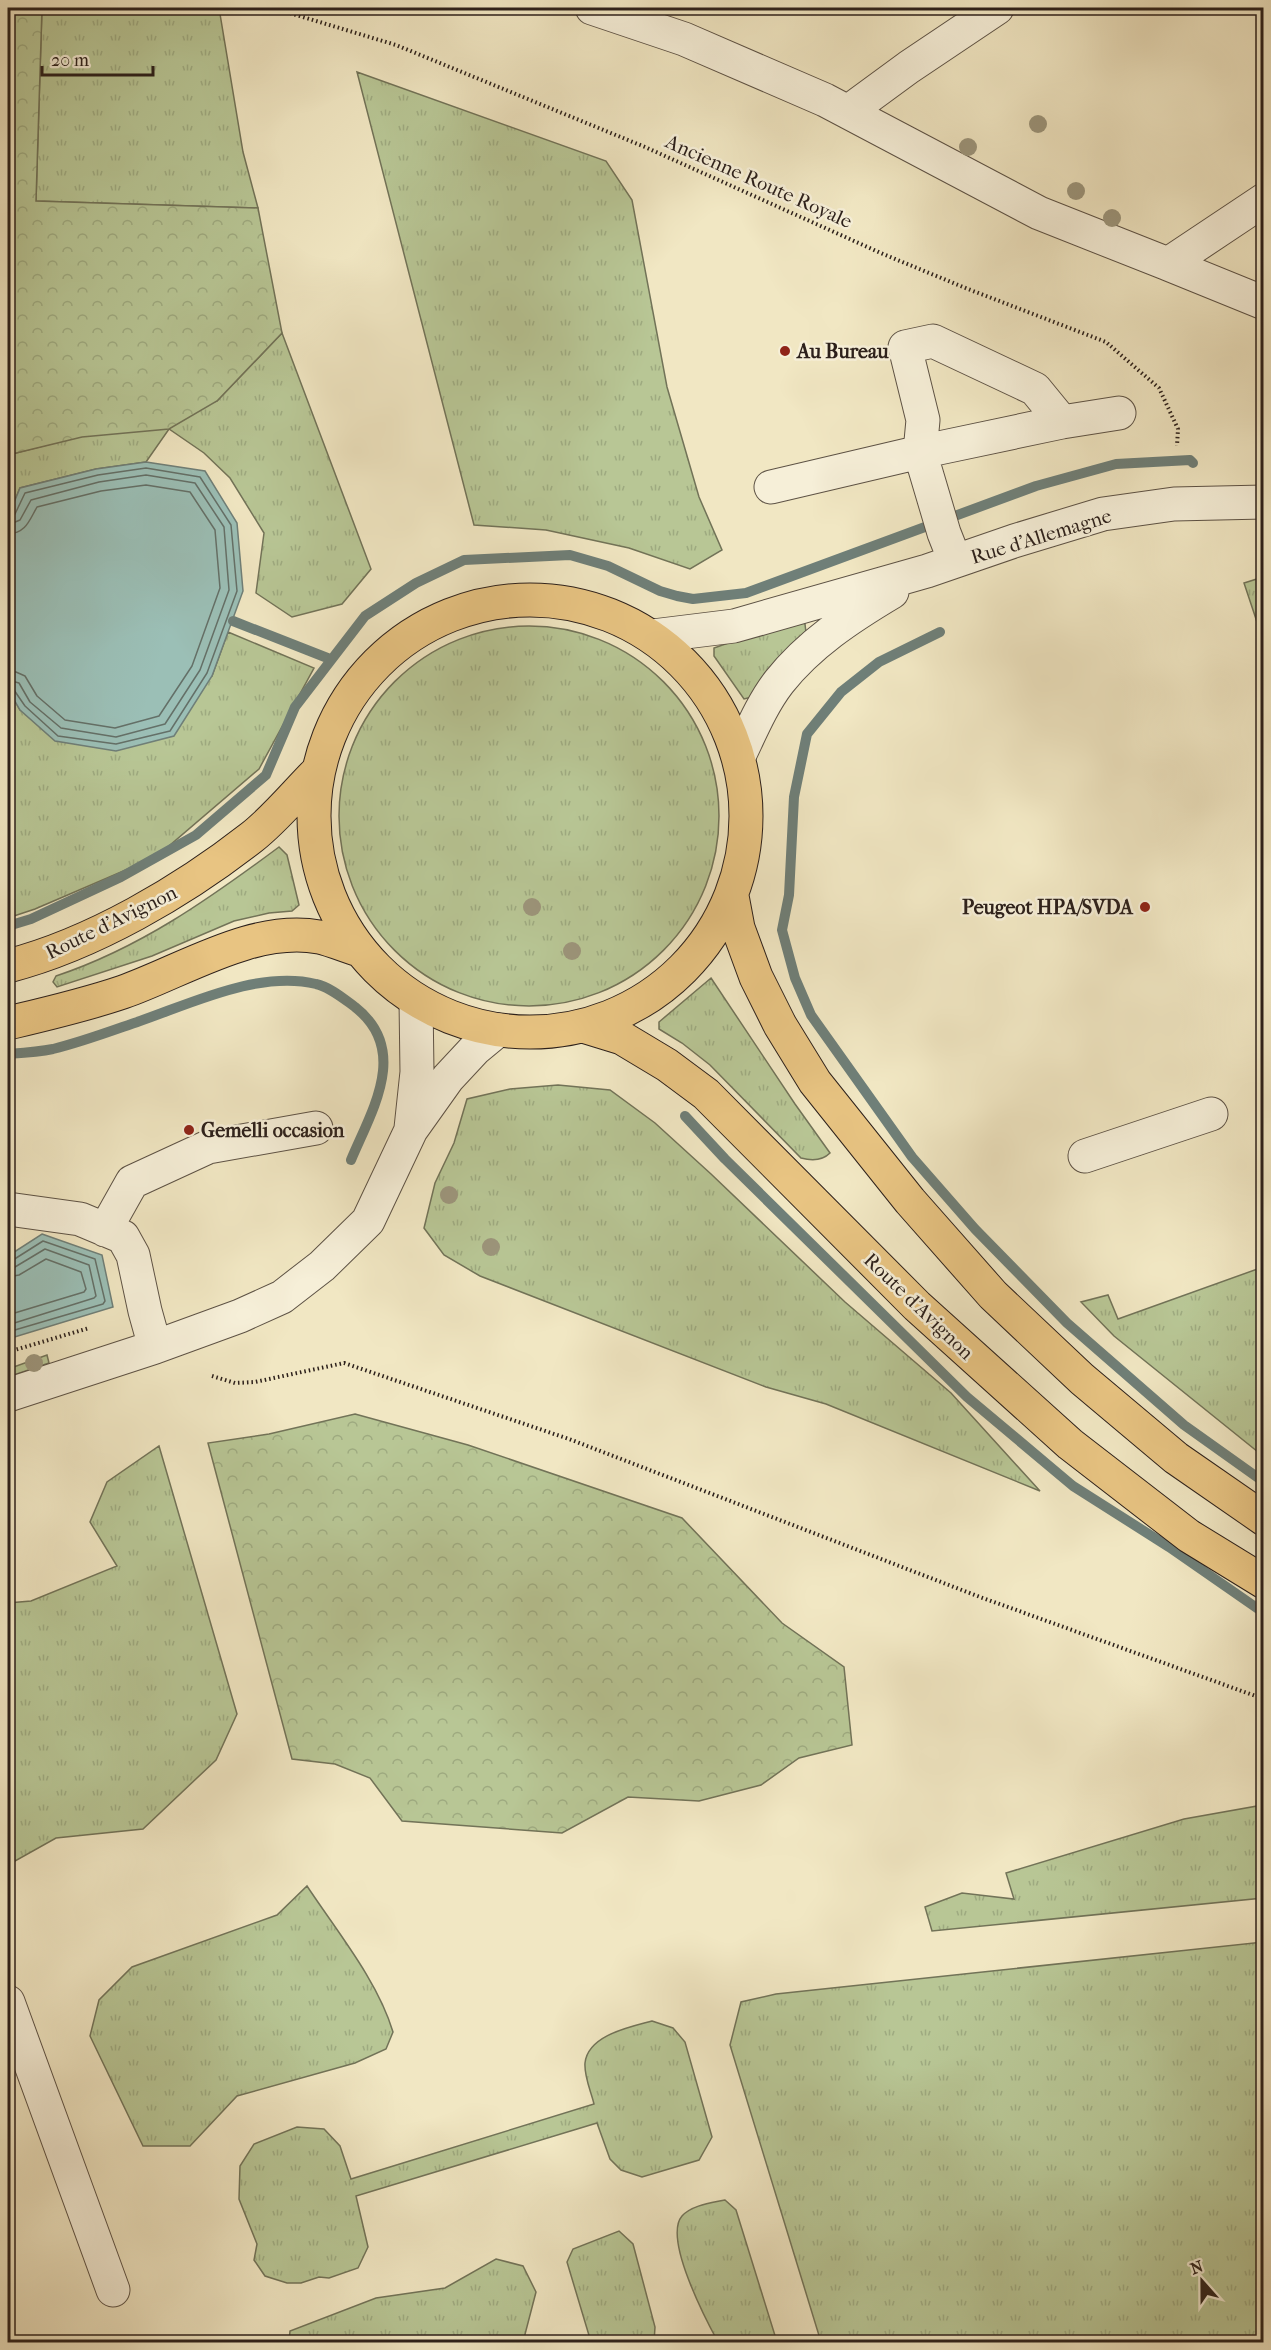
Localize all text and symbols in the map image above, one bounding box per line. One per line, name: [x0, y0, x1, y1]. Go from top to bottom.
scale bar: [42, 39, 153, 77]
text: 20 m: [51, 50, 89, 71]
street label: Ancienne Route Royale: [661, 130, 856, 233]
place label: Au Bureau: [795, 340, 889, 363]
marker: Au Bureau: [778, 344, 792, 358]
street label: Rue d'Allemagne: [968, 504, 1114, 569]
street label: Route d'Avignon: [42, 881, 181, 964]
place label: Peugeot HPA/SVDA: [962, 896, 1134, 919]
marker: Peugeot HPA/SVDA: [1138, 900, 1152, 914]
place label: Gemelli occasion: [201, 1119, 345, 1142]
marker: Gemelli occasion: [182, 1123, 196, 1137]
street label: Route d'Avignon: [859, 1248, 978, 1365]
north arrow: [1172, 2251, 1232, 2311]
text: N: [1188, 2256, 1207, 2279]

